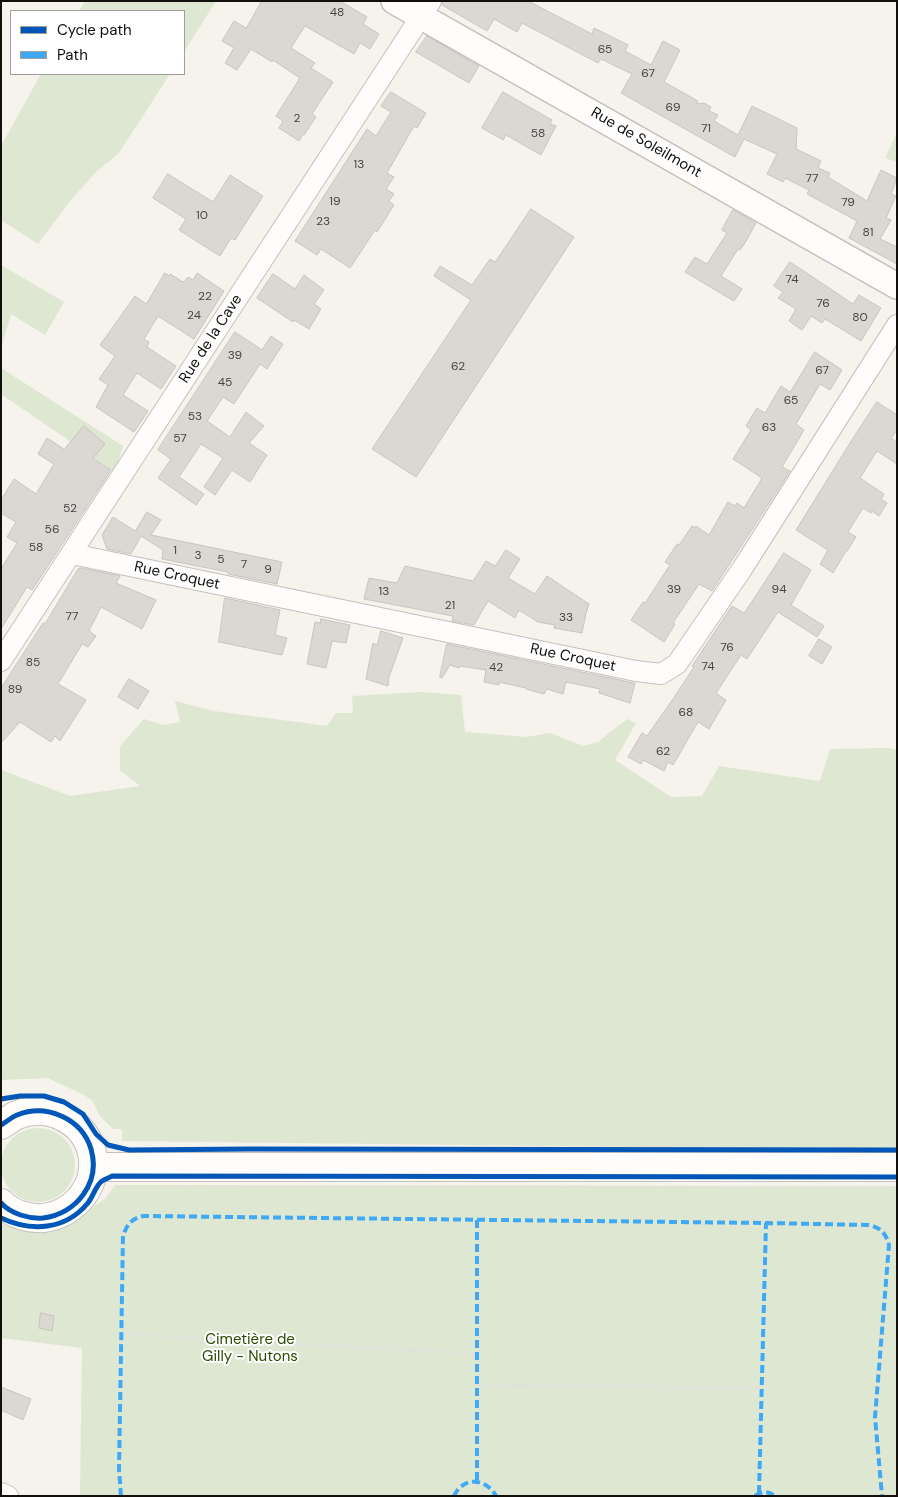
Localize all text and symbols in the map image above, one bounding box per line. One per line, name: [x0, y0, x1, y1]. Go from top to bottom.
house number: 48: [330, 6, 344, 20]
legend: [10, 10, 185, 75]
text: Cycle path: [57, 20, 132, 40]
house number: 65: [598, 43, 612, 57]
text: Path: [57, 45, 88, 65]
house number: 67: [641, 67, 655, 81]
house number: 69: [666, 101, 680, 115]
street label: Rue de Soleilmont: [587, 104, 705, 182]
house number: 2: [294, 112, 300, 126]
house number: 71: [701, 122, 711, 136]
house number: 58: [531, 127, 545, 141]
house number: 13: [354, 158, 364, 172]
house number: 77: [806, 172, 818, 186]
house number: 19: [329, 195, 341, 209]
house number: 79: [841, 196, 855, 210]
house number: 10: [196, 209, 208, 223]
house number: 23: [316, 215, 330, 229]
house number: 81: [863, 226, 873, 240]
house number: 74: [786, 273, 798, 287]
house number: 22: [198, 290, 212, 304]
street label: Rue de la Cave: [176, 291, 246, 387]
house number: 76: [816, 297, 830, 311]
house number: 24: [187, 309, 201, 323]
house number: 80: [852, 311, 868, 325]
house number: 39: [228, 349, 242, 363]
house number: 62: [451, 360, 465, 374]
house number: 67: [815, 364, 829, 378]
house number: 45: [218, 376, 232, 390]
house number: 65: [784, 394, 798, 408]
house number: 53: [188, 410, 202, 424]
house number: 63: [762, 421, 776, 435]
house number: 57: [173, 432, 187, 446]
house number: 52: [63, 502, 77, 516]
house number: 56: [45, 523, 59, 537]
house number: 58: [29, 541, 43, 555]
house number: 1: [173, 544, 177, 558]
house number: 3: [194, 549, 202, 563]
house number: 5: [217, 553, 225, 567]
street label: Rue Croquet: [133, 558, 221, 594]
house number: 7: [241, 558, 247, 572]
house number: 9: [264, 563, 272, 577]
house number: 39: [667, 583, 681, 597]
house number: 94: [772, 583, 786, 597]
house number: 13: [379, 585, 389, 599]
house number: 21: [445, 599, 455, 613]
house number: 77: [66, 610, 78, 624]
house number: 33: [559, 611, 573, 625]
street label: Rue Croquet: [529, 640, 617, 676]
house number: 76: [720, 641, 734, 655]
house number: 85: [26, 656, 40, 670]
house number: 74: [702, 660, 714, 674]
house number: 42: [489, 661, 503, 675]
house number: 89: [8, 683, 22, 697]
house number: 68: [679, 706, 693, 720]
house number: 62: [656, 745, 670, 759]
park label: Cimetière de Gilly - Nutons: [202, 1331, 298, 1366]

